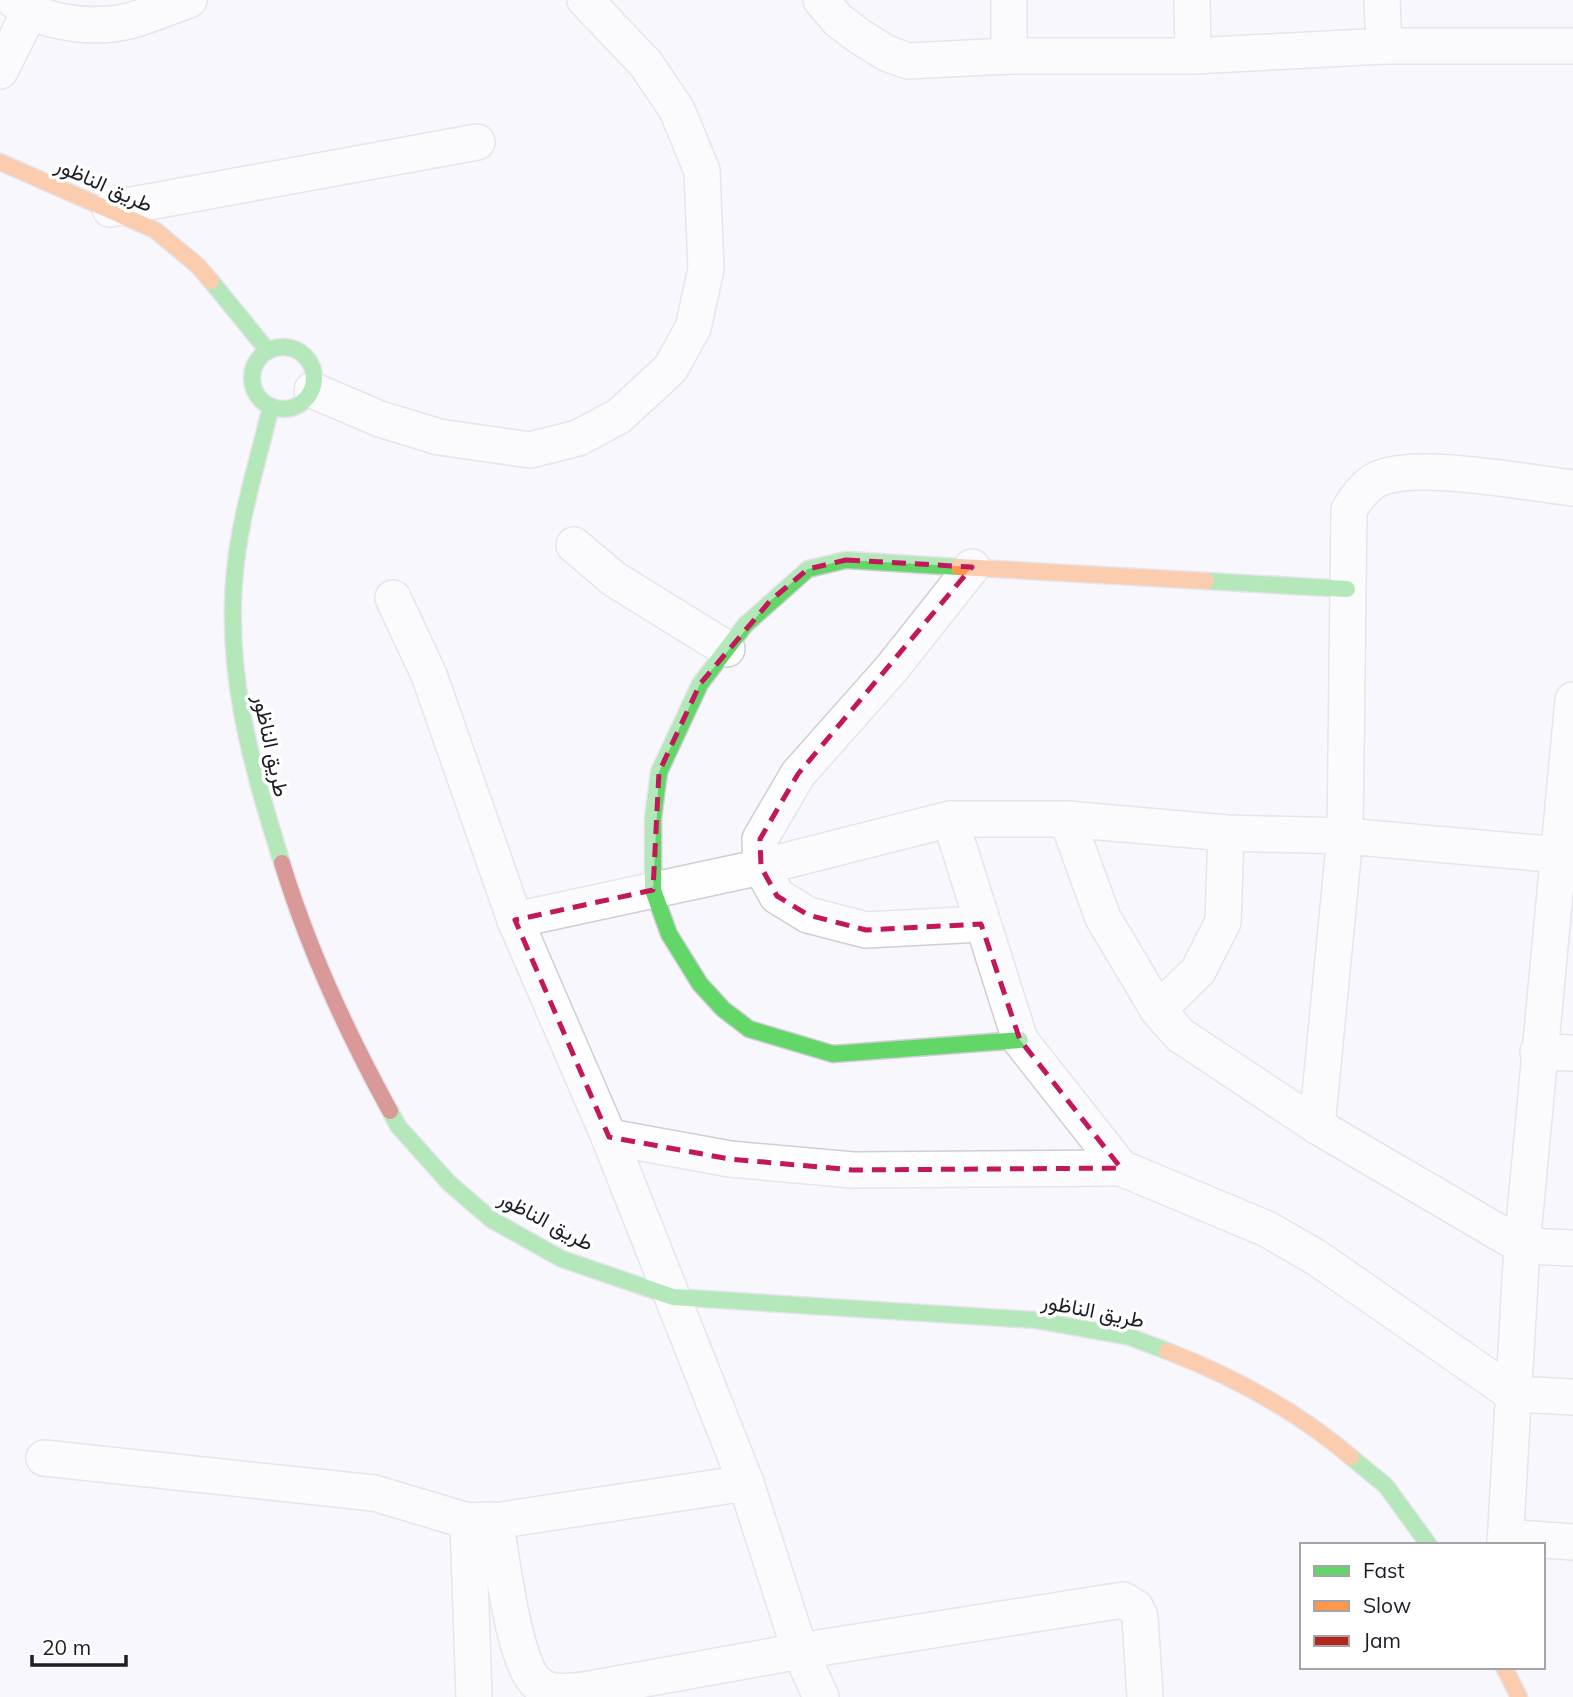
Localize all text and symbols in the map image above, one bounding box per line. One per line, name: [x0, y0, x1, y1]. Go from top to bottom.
street label: طريق الناظور: [50, 151, 157, 218]
street label: طريق الناظور: [247, 691, 295, 799]
street label: طريق الناظور: [493, 1184, 598, 1257]
street label: طريق الناظور: [1039, 1287, 1147, 1334]
legend: [1300, 1543, 1545, 1669]
text: Fast: [1363, 1557, 1405, 1583]
text: Slow: [1363, 1592, 1411, 1618]
scale bar: [32, 1624, 126, 1668]
text: Jam: [1363, 1627, 1401, 1653]
text: 20 m: [42, 1634, 91, 1660]

